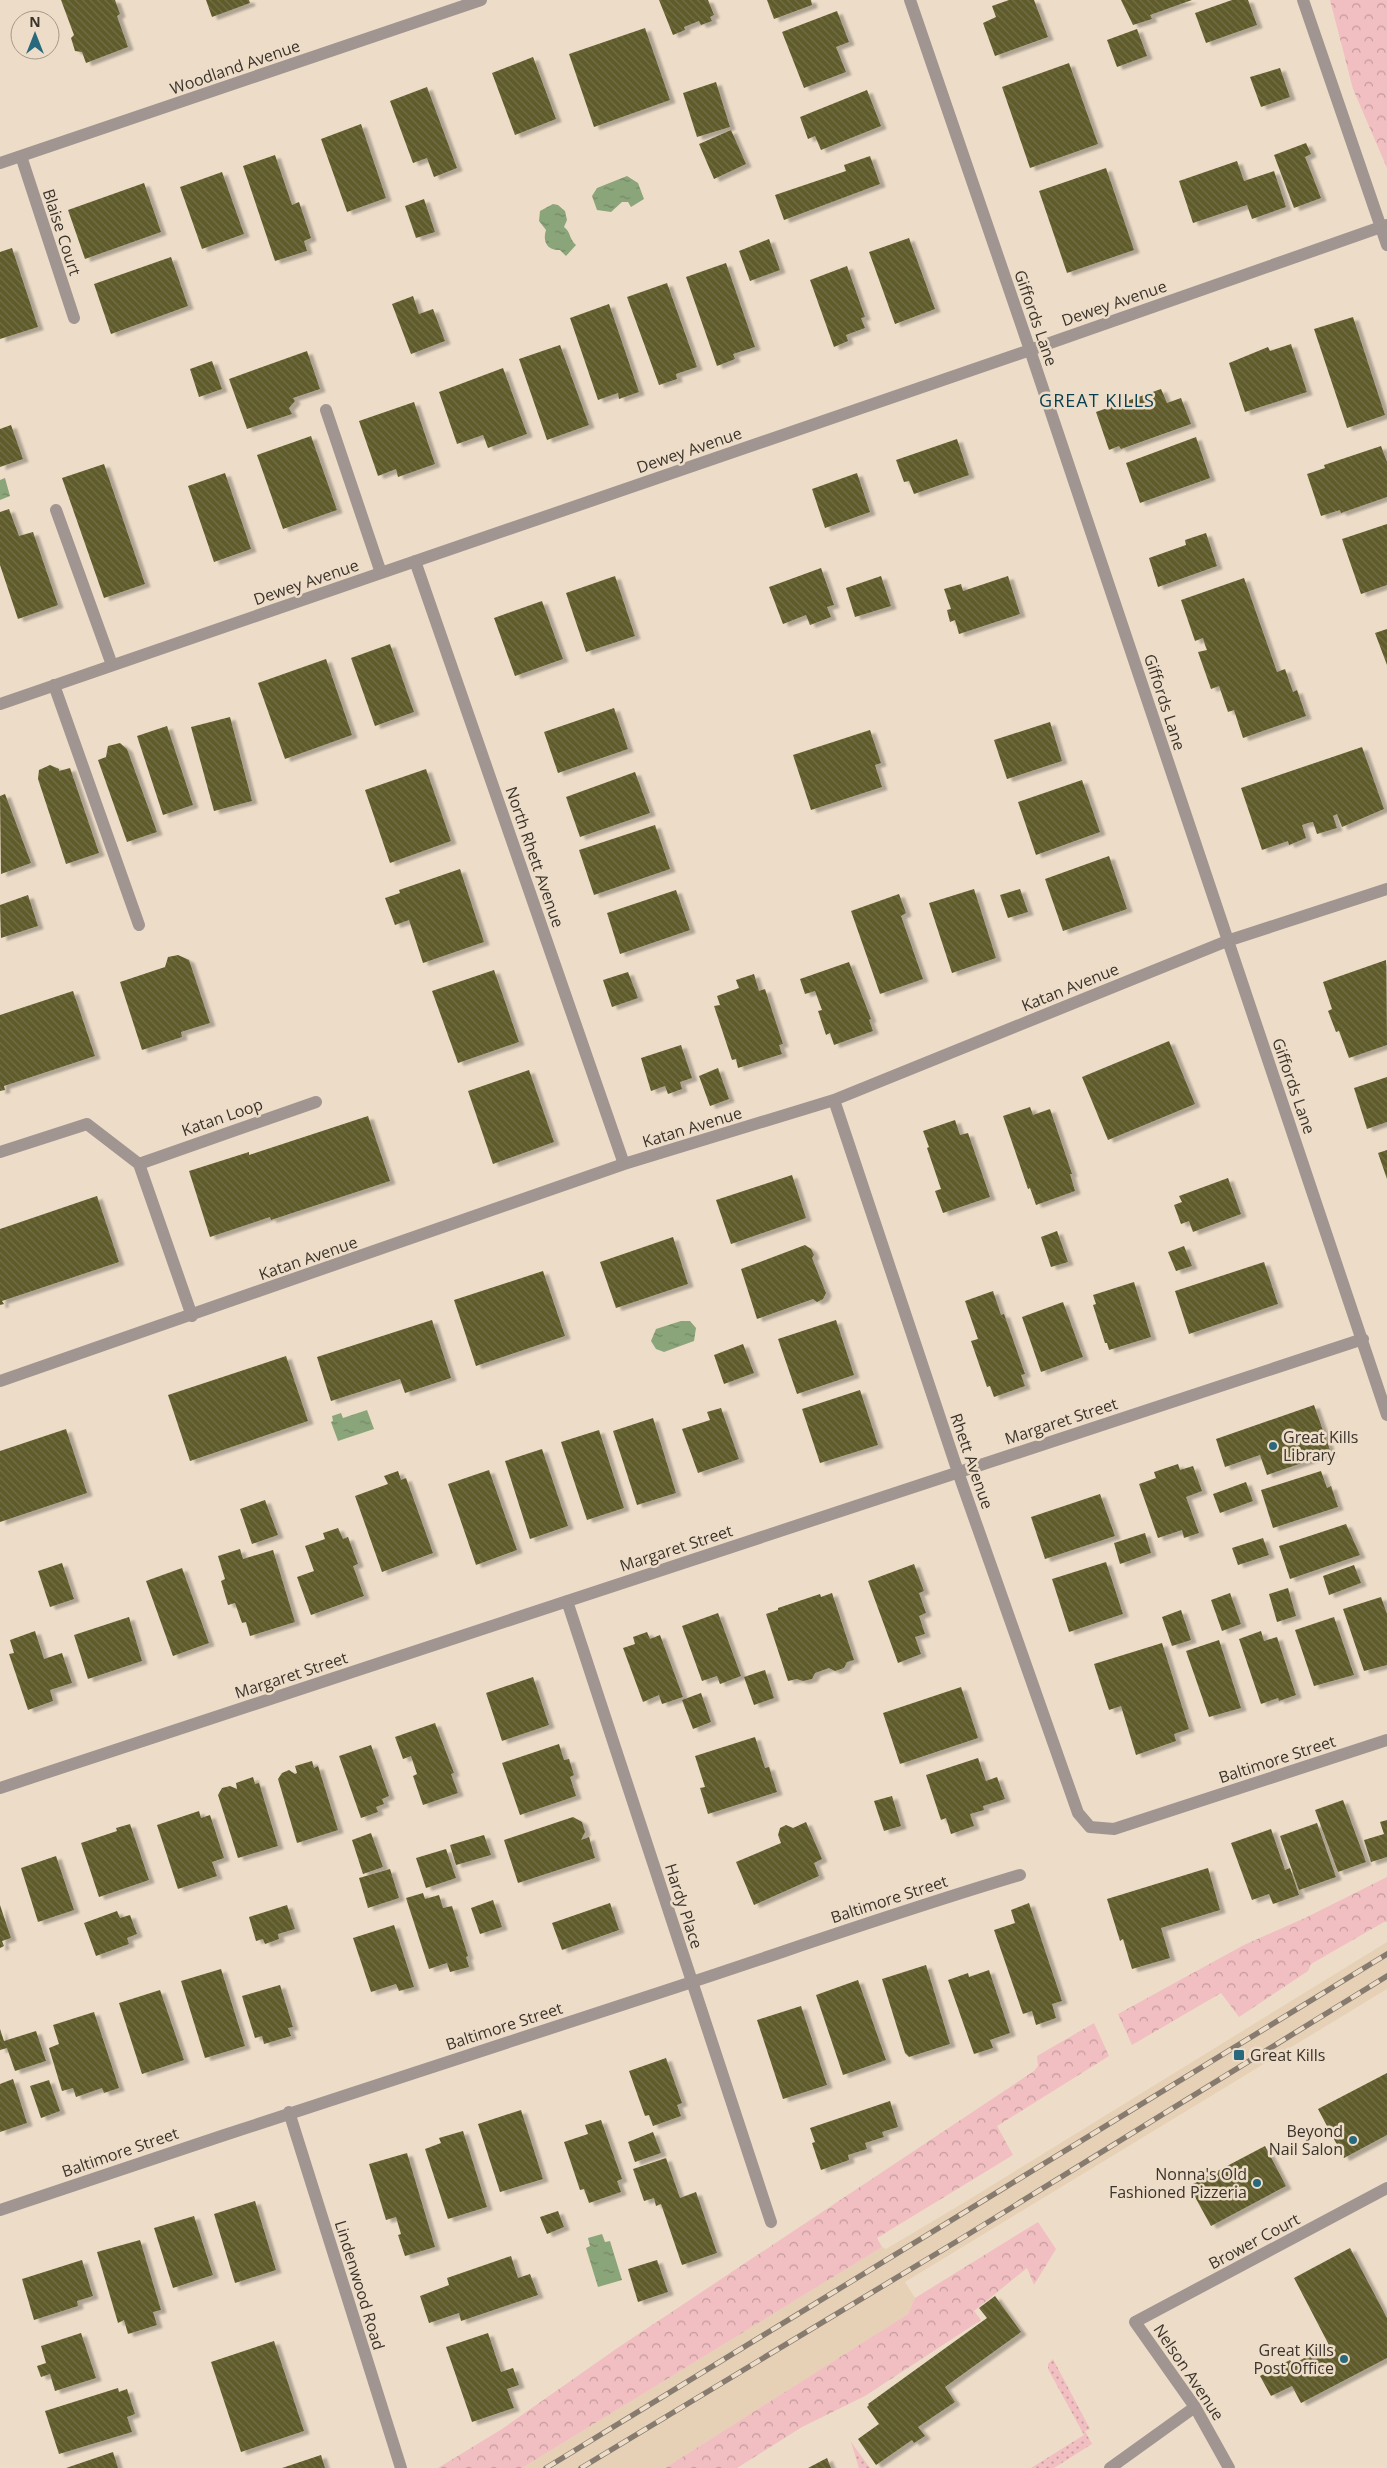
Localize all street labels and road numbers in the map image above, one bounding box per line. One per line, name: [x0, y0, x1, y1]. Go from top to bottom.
street label: Woodland Avenue: [167, 34, 303, 100]
street label: Blaise Court: [38, 186, 86, 278]
street label: Giffords Lane: [1009, 267, 1063, 369]
street label: Dewey Avenue: [1058, 275, 1170, 331]
street label: Dewey Avenue: [633, 422, 745, 478]
street label: Dewey Avenue: [250, 554, 362, 610]
street label: Giffords Lane: [1139, 651, 1191, 753]
street label: North Rhett Avenue: [501, 784, 569, 930]
street label: Katan Avenue: [1018, 958, 1122, 1016]
street label: Giffords Lane: [1267, 1035, 1321, 1137]
street label: Katan Loop: [178, 1093, 266, 1141]
street label: Katan Avenue: [640, 1101, 744, 1153]
street label: Katan Avenue: [256, 1231, 360, 1285]
street label: Margaret Street: [1002, 1392, 1121, 1450]
street label: Rhett Avenue: [945, 1410, 999, 1512]
street label: Margaret Street: [617, 1519, 736, 1577]
street label: Margaret Street: [232, 1646, 351, 1704]
street label: Baltimore Street: [1216, 1730, 1339, 1788]
street label: Hardy Place: [660, 1861, 708, 1951]
street label: Baltimore Street: [828, 1870, 951, 1928]
street label: Baltimore Street: [443, 1997, 566, 2055]
street label: Baltimore Street: [59, 2122, 181, 2182]
street label: Brower Court: [1205, 2208, 1304, 2274]
street label: Lindenwood Road: [330, 2217, 390, 2353]
street label: Nelson Avenue: [1149, 2319, 1229, 2425]

